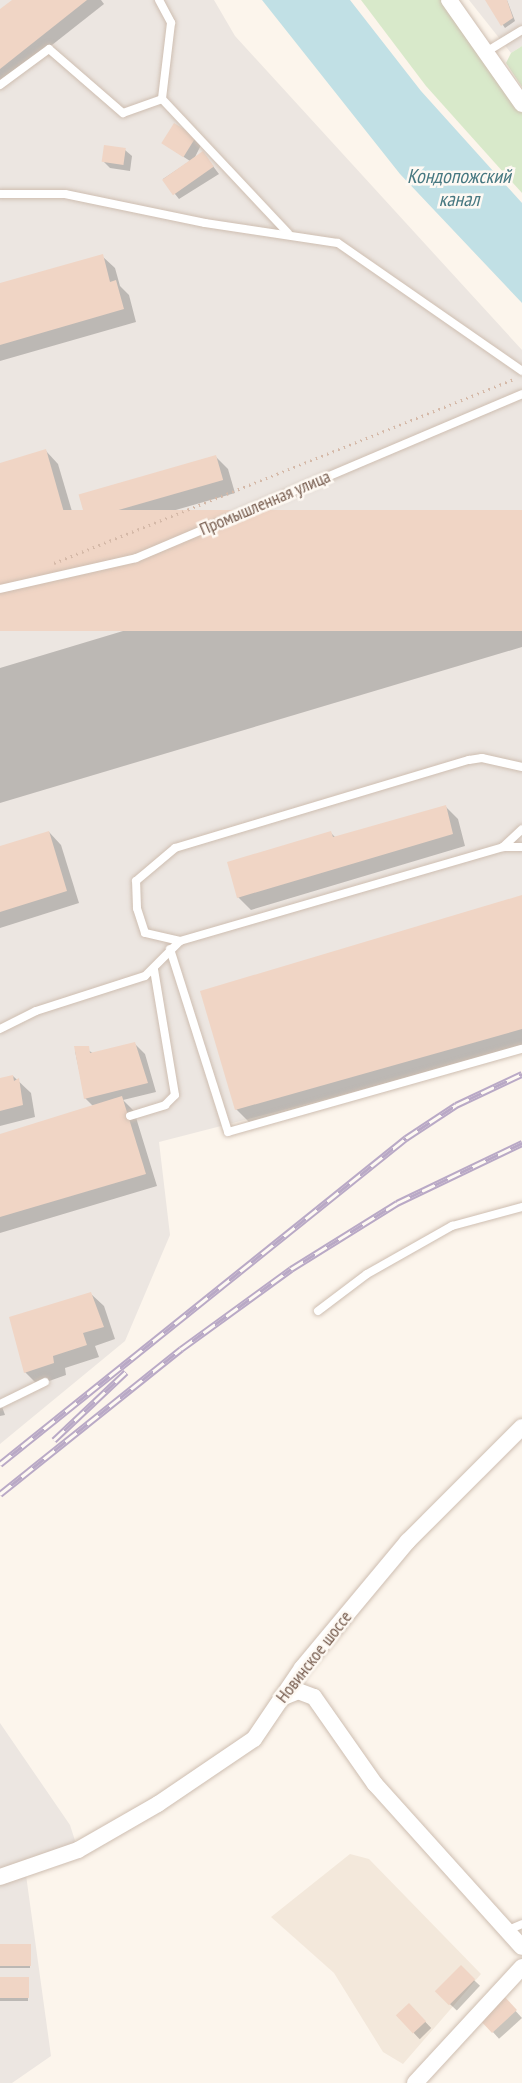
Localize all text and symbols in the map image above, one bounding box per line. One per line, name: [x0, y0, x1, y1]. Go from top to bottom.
water label: Кондопожский канал: [407, 164, 511, 211]
street label: Промышленная улица: [196, 466, 334, 540]
street label: Новинское шоссе: [271, 1607, 357, 1707]

